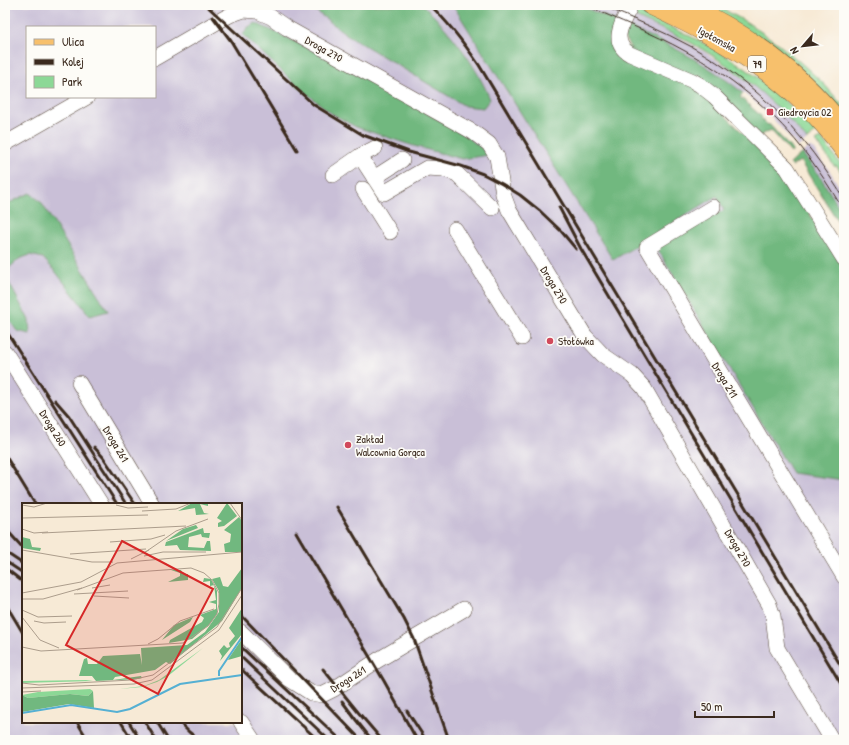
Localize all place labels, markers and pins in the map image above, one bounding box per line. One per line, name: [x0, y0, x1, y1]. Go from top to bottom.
place label: Giedroycia 02: [778, 105, 831, 119]
marker: Giedroycia 02: [765, 107, 775, 117]
place label: Stołówka: [558, 334, 595, 348]
marker: Stołówka: [545, 336, 555, 346]
place label: Zakład Walcownia Gorąca: [356, 432, 426, 459]
marker: Zakład Walcownia Gorąca: [343, 440, 353, 450]

